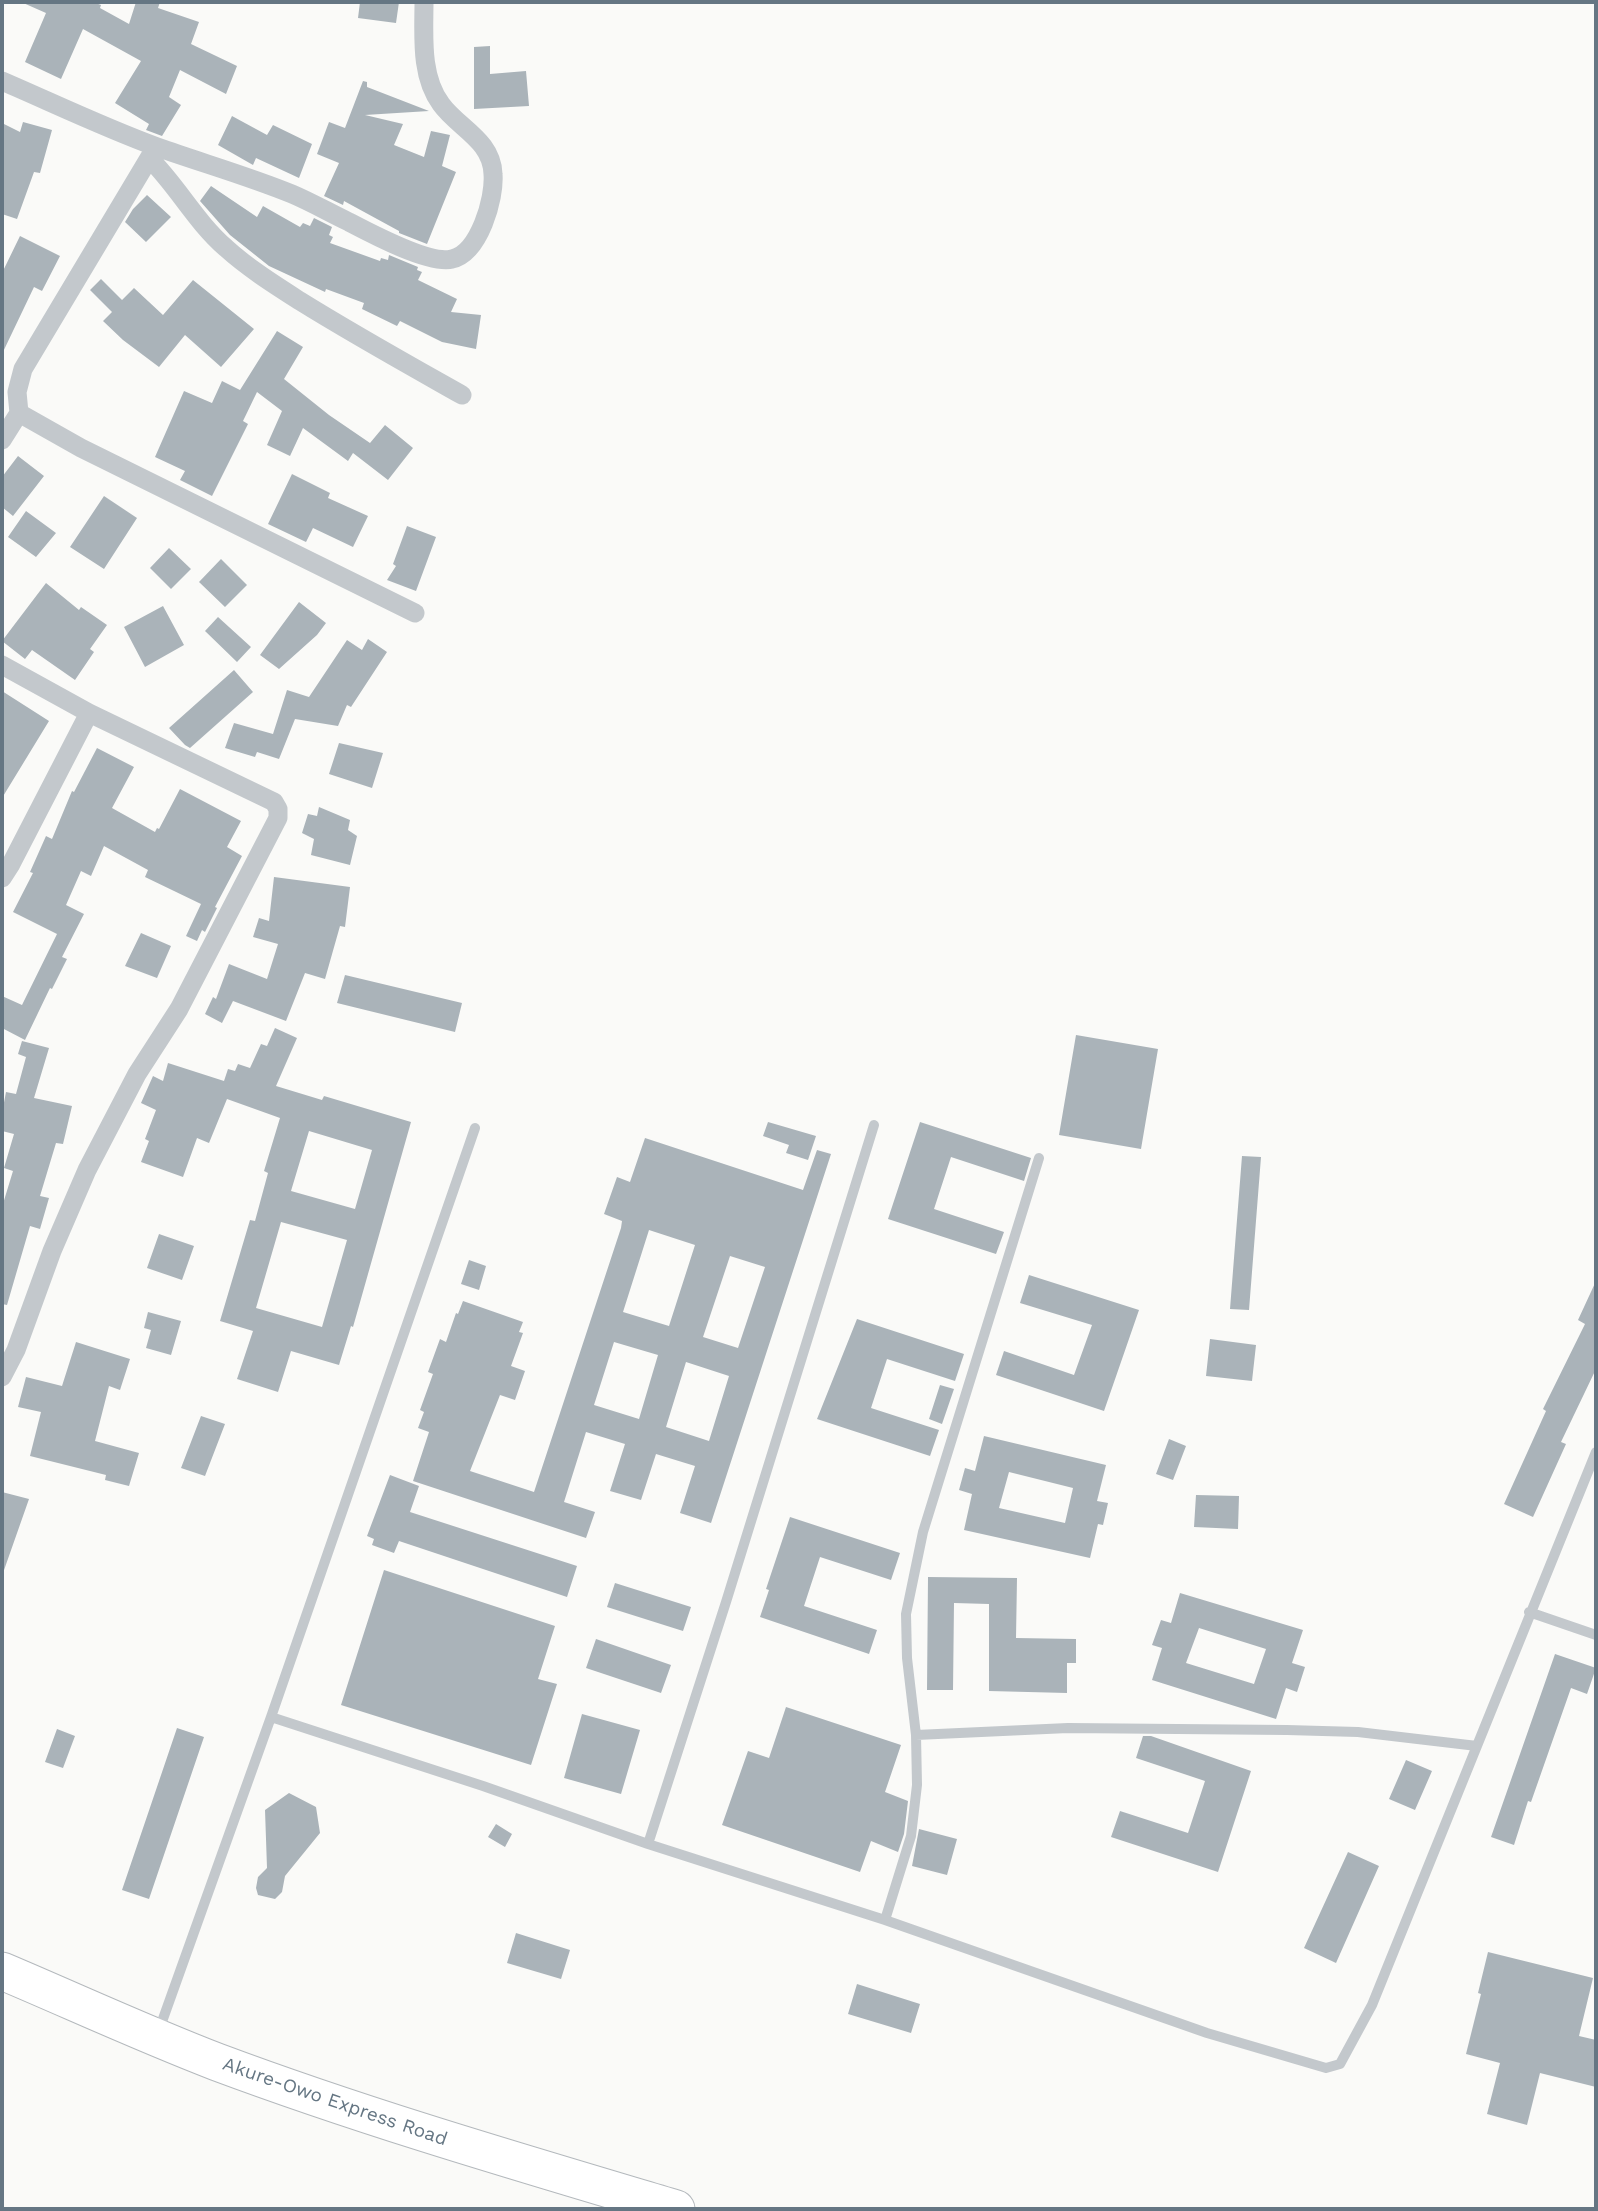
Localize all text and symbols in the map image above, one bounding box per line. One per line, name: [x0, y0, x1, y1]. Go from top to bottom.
street label: Akure-Owo Express Road: [220, 2053, 450, 2151]

